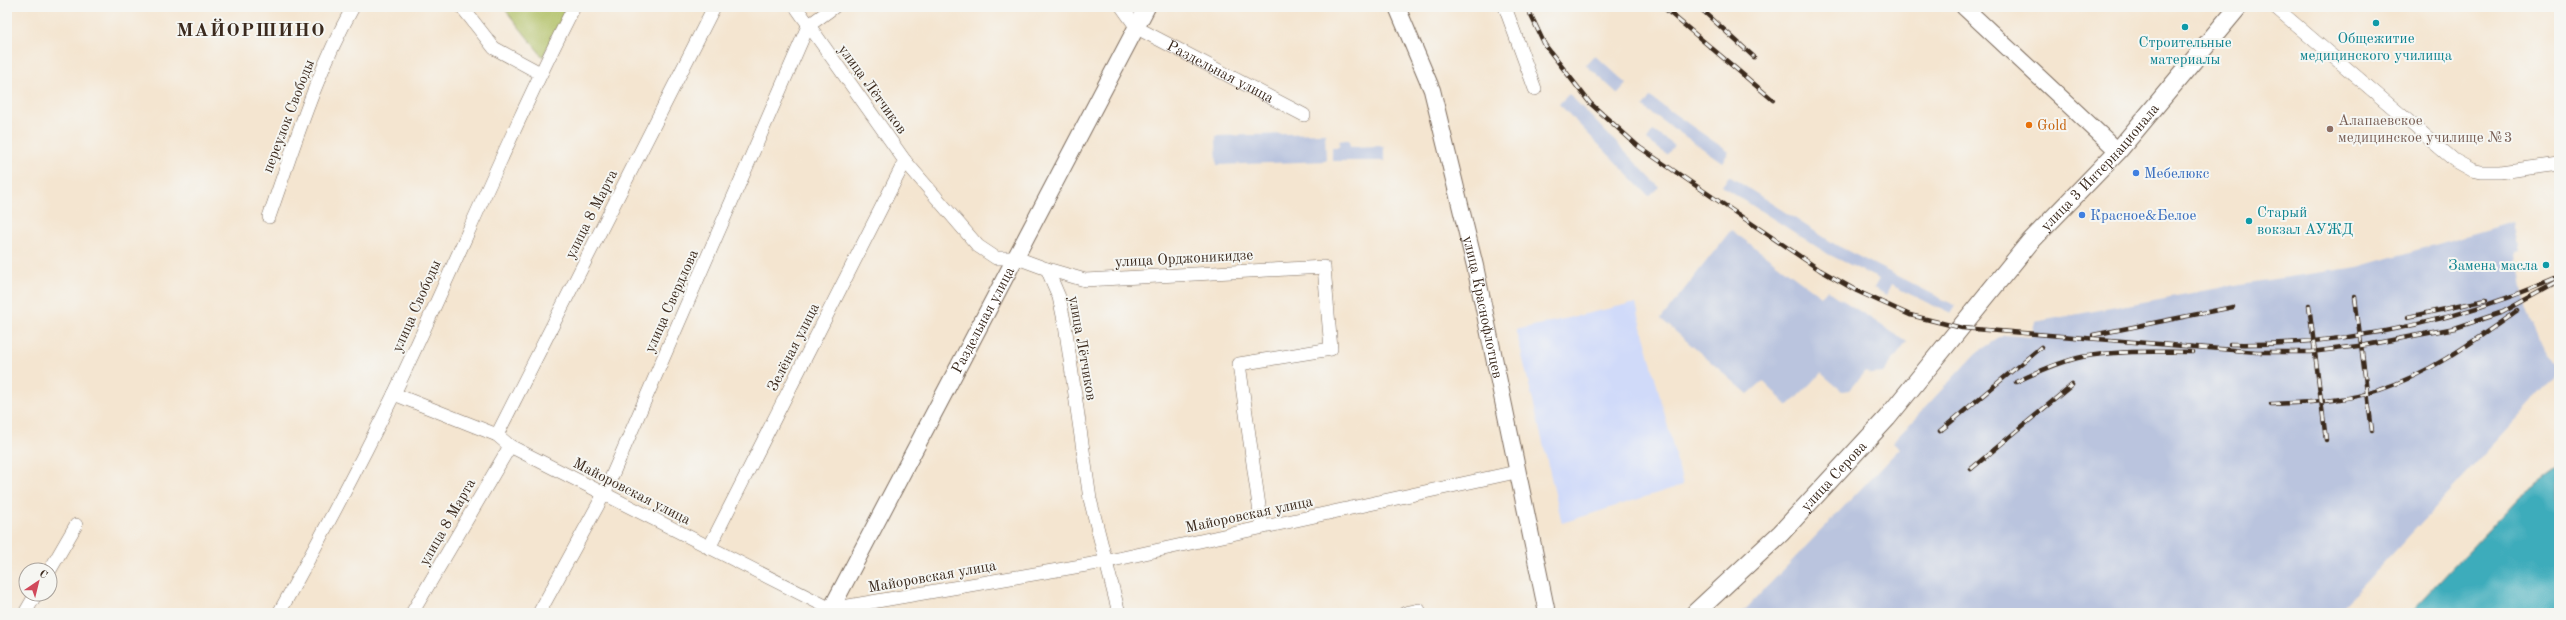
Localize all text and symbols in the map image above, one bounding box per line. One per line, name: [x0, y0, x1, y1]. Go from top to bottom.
district label: МАЙОРШИНО: [176, 18, 326, 41]
marker: Общежитие медицинского училища: [2371, 18, 2381, 28]
marker: Строительные материалы: [2180, 22, 2190, 32]
place label: Общежитие медицинского училища: [2300, 32, 2453, 64]
place label: Строительные материалы: [2138, 36, 2232, 68]
street label: Раздельная улица: [1164, 39, 1276, 107]
street label: улица Лётчиков: [835, 43, 909, 137]
street label: переулок Свободы: [261, 58, 318, 175]
street label: улица 3 Интернационала: [2039, 101, 2163, 235]
place label: Алапаевское медицинское училище №3: [2338, 114, 2512, 146]
place label: Gold: [2037, 119, 2067, 134]
marker: Gold: [2024, 120, 2034, 130]
marker: Алапаевское медицинское училище №3: [2325, 124, 2335, 134]
street label: улица 8 Марта: [563, 167, 621, 262]
place label: Мебелюкс: [2144, 167, 2210, 182]
marker: Мебелюкс: [2131, 168, 2141, 178]
place label: Старый вокзал АУЖД: [2257, 206, 2353, 238]
place label: Красное&Белое: [2090, 209, 2197, 224]
marker: Красное&Белое: [2077, 210, 2087, 220]
marker: Старый вокзал АУЖД: [2244, 216, 2254, 226]
street label: улица Краснофлотцев: [1459, 235, 1504, 380]
street label: улица Свердлова: [643, 247, 702, 355]
street label: улица Орджоникидзе: [1114, 248, 1254, 271]
street label: улица Свободы: [390, 258, 444, 355]
place label: Замена масла: [2448, 259, 2539, 274]
marker: Замена масла: [2541, 260, 2551, 270]
street label: Раздельная улица: [950, 264, 1019, 376]
street label: улица Лётчиков: [1065, 295, 1098, 402]
street label: Зелёная улица: [766, 301, 823, 394]
street label: улица Серова: [1799, 439, 1871, 515]
street label: Майоровская улица: [570, 456, 693, 529]
street label: улица 8 Марта: [417, 476, 480, 569]
street label: Майоровская улица: [1184, 495, 1315, 536]
street label: Майоровская улица: [867, 559, 998, 596]
north arrow: [18, 562, 58, 602]
text: С: [37, 568, 49, 582]

